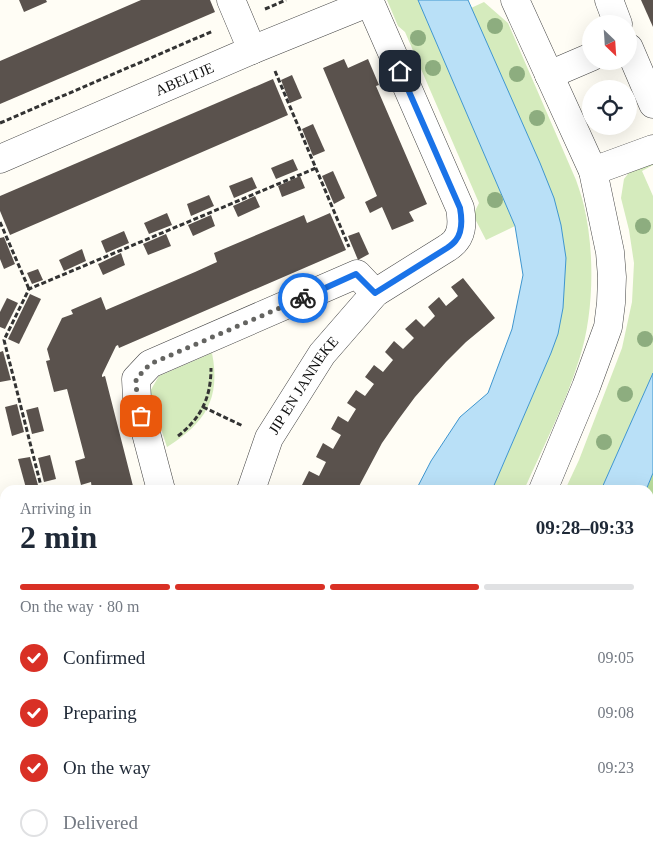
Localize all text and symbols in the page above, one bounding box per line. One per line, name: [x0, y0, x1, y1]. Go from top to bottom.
north arrow: [582, 15, 638, 70]
map controls: [582, 15, 637, 135]
pin: [379, 50, 421, 92]
icon: home: [386, 57, 414, 85]
street label: ABELTJE: [153, 60, 216, 99]
button: locate: [582, 80, 637, 135]
courier: [278, 273, 328, 323]
icon: bike: [289, 284, 317, 312]
street label: JIP EN JANNEKE: [265, 333, 341, 437]
pin: [120, 395, 162, 437]
icon: bag: [127, 402, 155, 430]
text: Arriving in: [20, 500, 92, 517]
text: 09:28–09:33: [536, 517, 634, 538]
text: 2 min: [20, 519, 97, 555]
text: On the way · 80 m: [20, 598, 140, 615]
icon: check: [20, 644, 48, 672]
text: Confirmed: [63, 647, 145, 668]
text: 09:05: [598, 649, 634, 666]
icon: check: [20, 699, 48, 727]
text: Preparing: [63, 702, 137, 723]
text: 09:08: [598, 704, 634, 721]
icon: check: [20, 754, 48, 782]
text: On the way: [63, 757, 151, 778]
text: 09:23: [598, 759, 634, 776]
text: Delivered: [63, 812, 138, 833]

